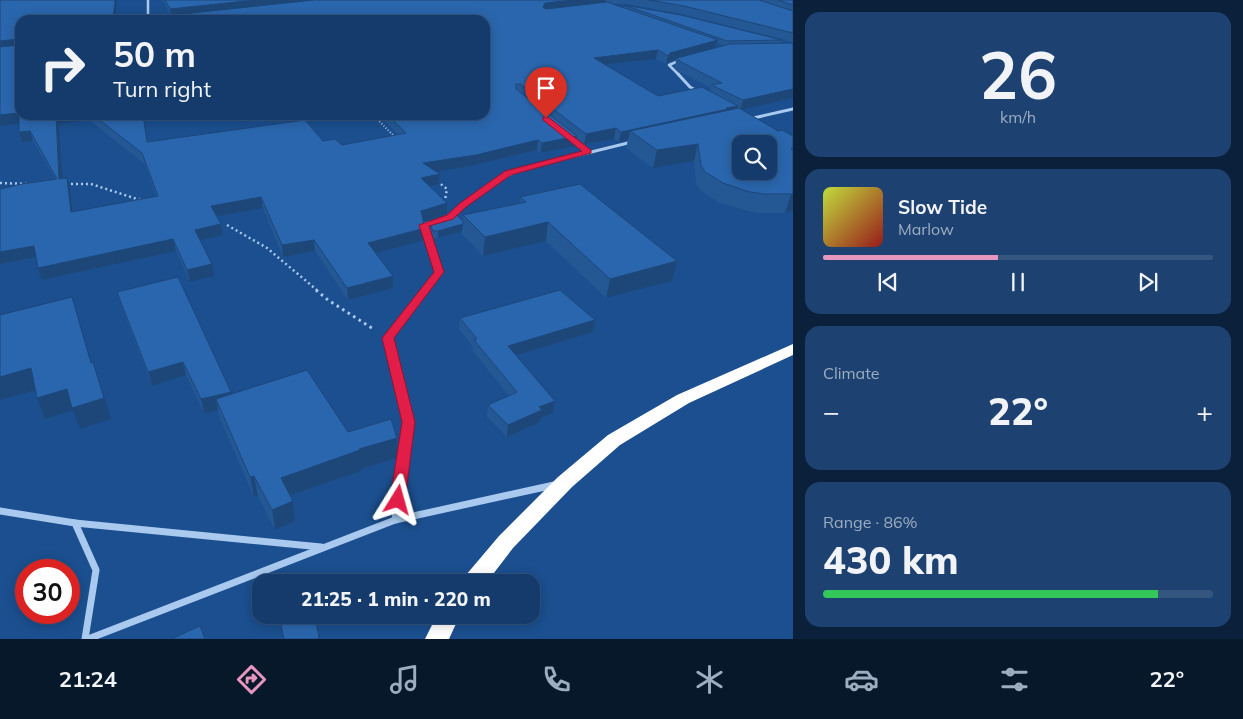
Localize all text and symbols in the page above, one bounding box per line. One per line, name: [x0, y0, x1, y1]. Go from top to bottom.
text: 50 m: [113, 32, 196, 76]
text: 26: [979, 34, 1057, 115]
icon: right: [30, 35, 95, 100]
pin: [525, 67, 567, 118]
icon: arrive: [532, 74, 560, 102]
text: Turn right: [113, 75, 211, 103]
text: km/h: [1000, 107, 1036, 127]
map controls: [732, 135, 777, 180]
button: search: [732, 135, 777, 180]
text: Slow Tide: [898, 195, 987, 219]
text: Marlow: [898, 219, 954, 239]
icon: previous: [874, 268, 902, 296]
icon: pause: [1004, 268, 1032, 296]
icon: next: [1134, 268, 1162, 296]
text: Climate: [823, 363, 879, 383]
text: 22°: [988, 387, 1048, 435]
text: −: [823, 394, 840, 429]
text: +: [1196, 394, 1213, 429]
position arrow: [371, 473, 423, 525]
text: Range · 86%: [823, 512, 918, 532]
text: 430 km: [823, 536, 959, 584]
speed limit sign: 30: [15, 559, 80, 624]
text: 21:25 · 1 min · 220 m: [301, 587, 491, 611]
icon: directions: [234, 662, 269, 697]
icon: music: [387, 662, 422, 697]
icon: phone: [539, 662, 574, 697]
icon: climate: [692, 662, 727, 697]
icon: car: [844, 662, 879, 697]
icon: filters: [997, 662, 1032, 697]
text: 21:24: [59, 665, 117, 693]
text: 22°: [1149, 665, 1184, 693]

